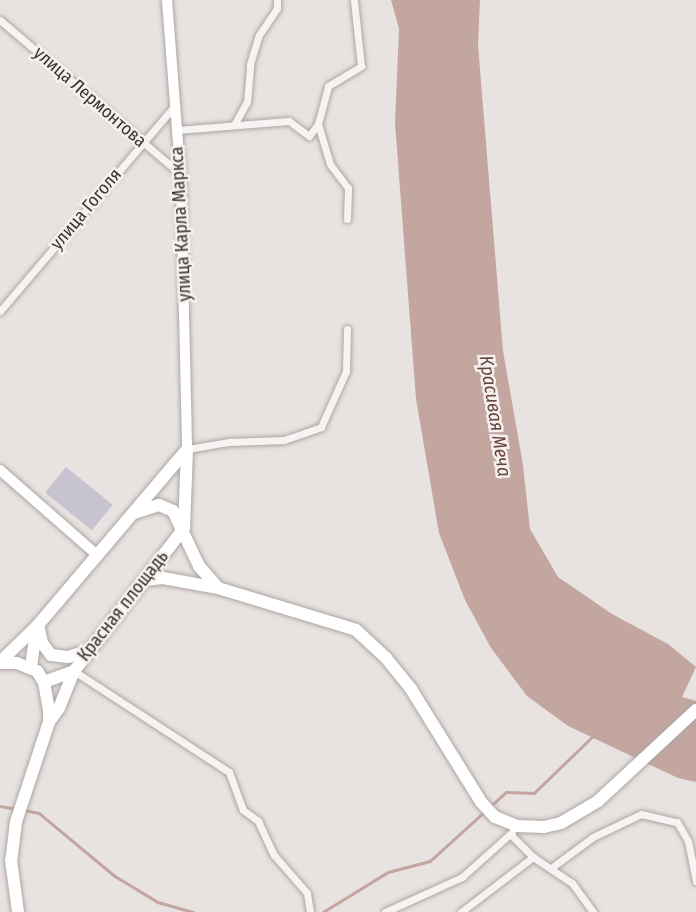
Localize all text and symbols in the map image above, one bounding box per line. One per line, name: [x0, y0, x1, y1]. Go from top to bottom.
street label: улица Лермонтова: [29, 42, 151, 152]
street label: улица Карла Маркса: [166, 146, 196, 302]
street label: улица Гоголя: [46, 164, 126, 254]
water label: Красивая Меча: [474, 354, 516, 478]
street label: Красная площадь: [73, 546, 173, 666]

